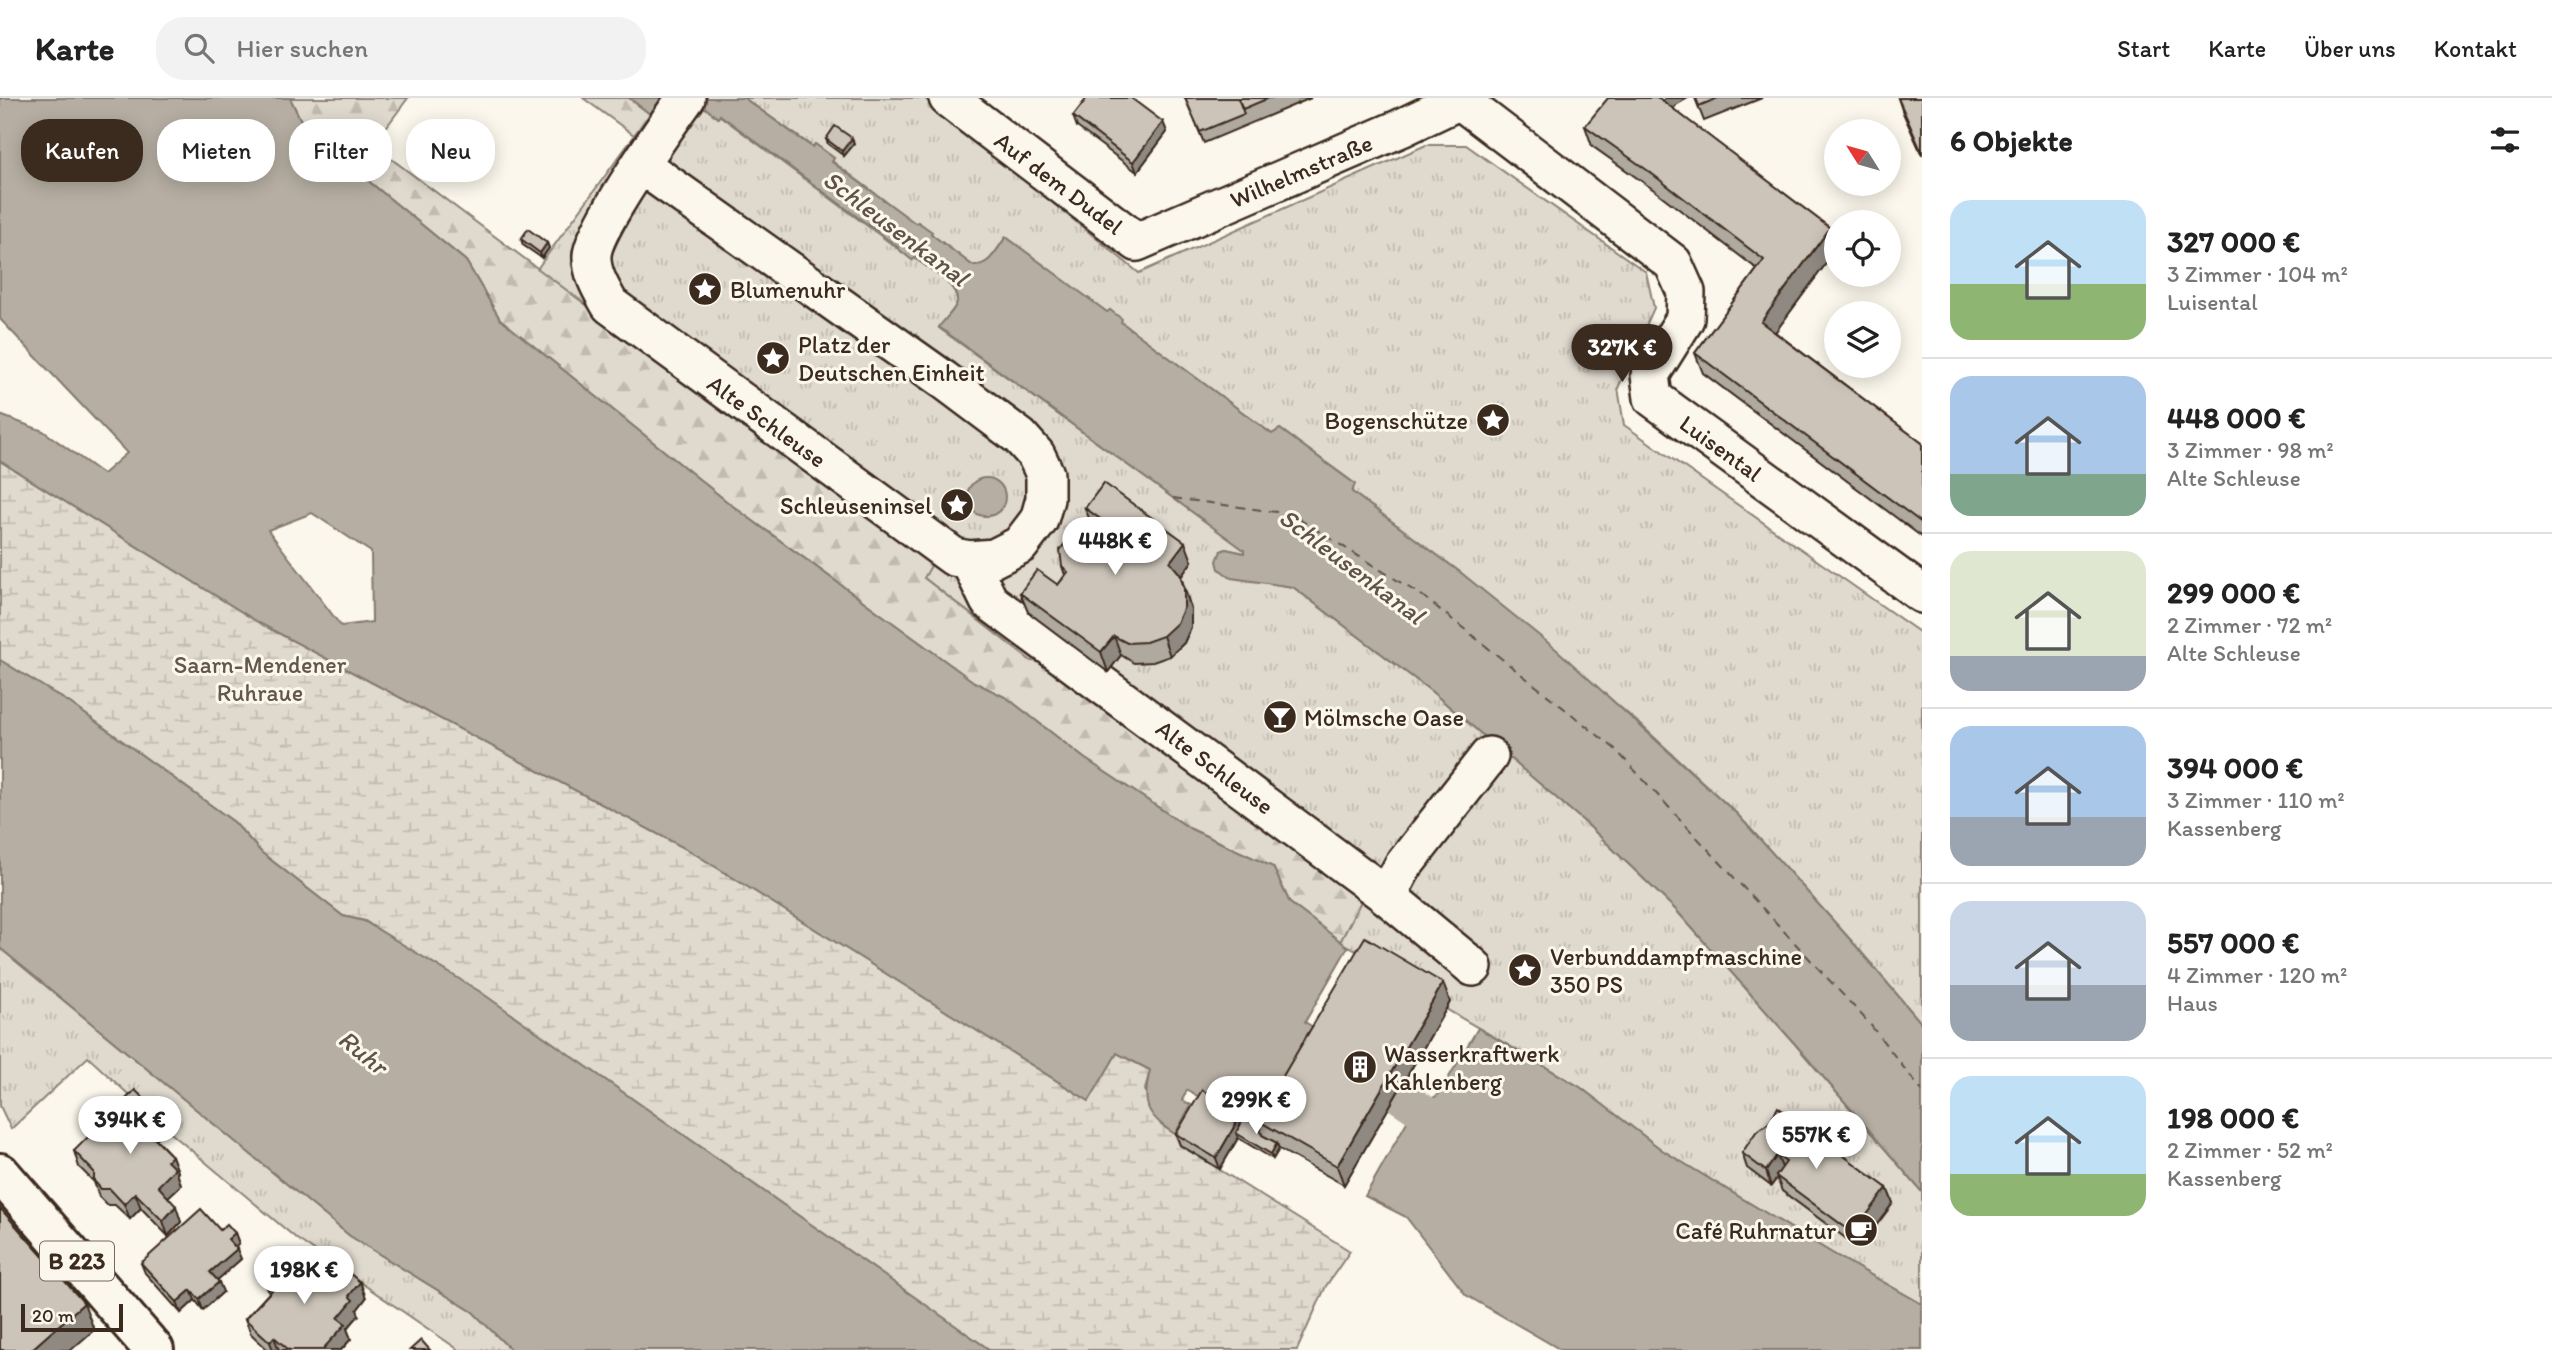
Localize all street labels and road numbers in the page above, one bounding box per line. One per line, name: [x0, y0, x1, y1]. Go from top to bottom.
street label: Auf dem Dudel: [989, 125, 1129, 241]
street label: Wilhelmstraße: [1225, 128, 1377, 214]
street label: Alte Schleuse: [702, 368, 832, 474]
street label: Luisental: [1674, 408, 1768, 488]
street label: Alte Schleuse: [1151, 713, 1279, 821]
road number: B 223: [40, 1242, 114, 1280]

